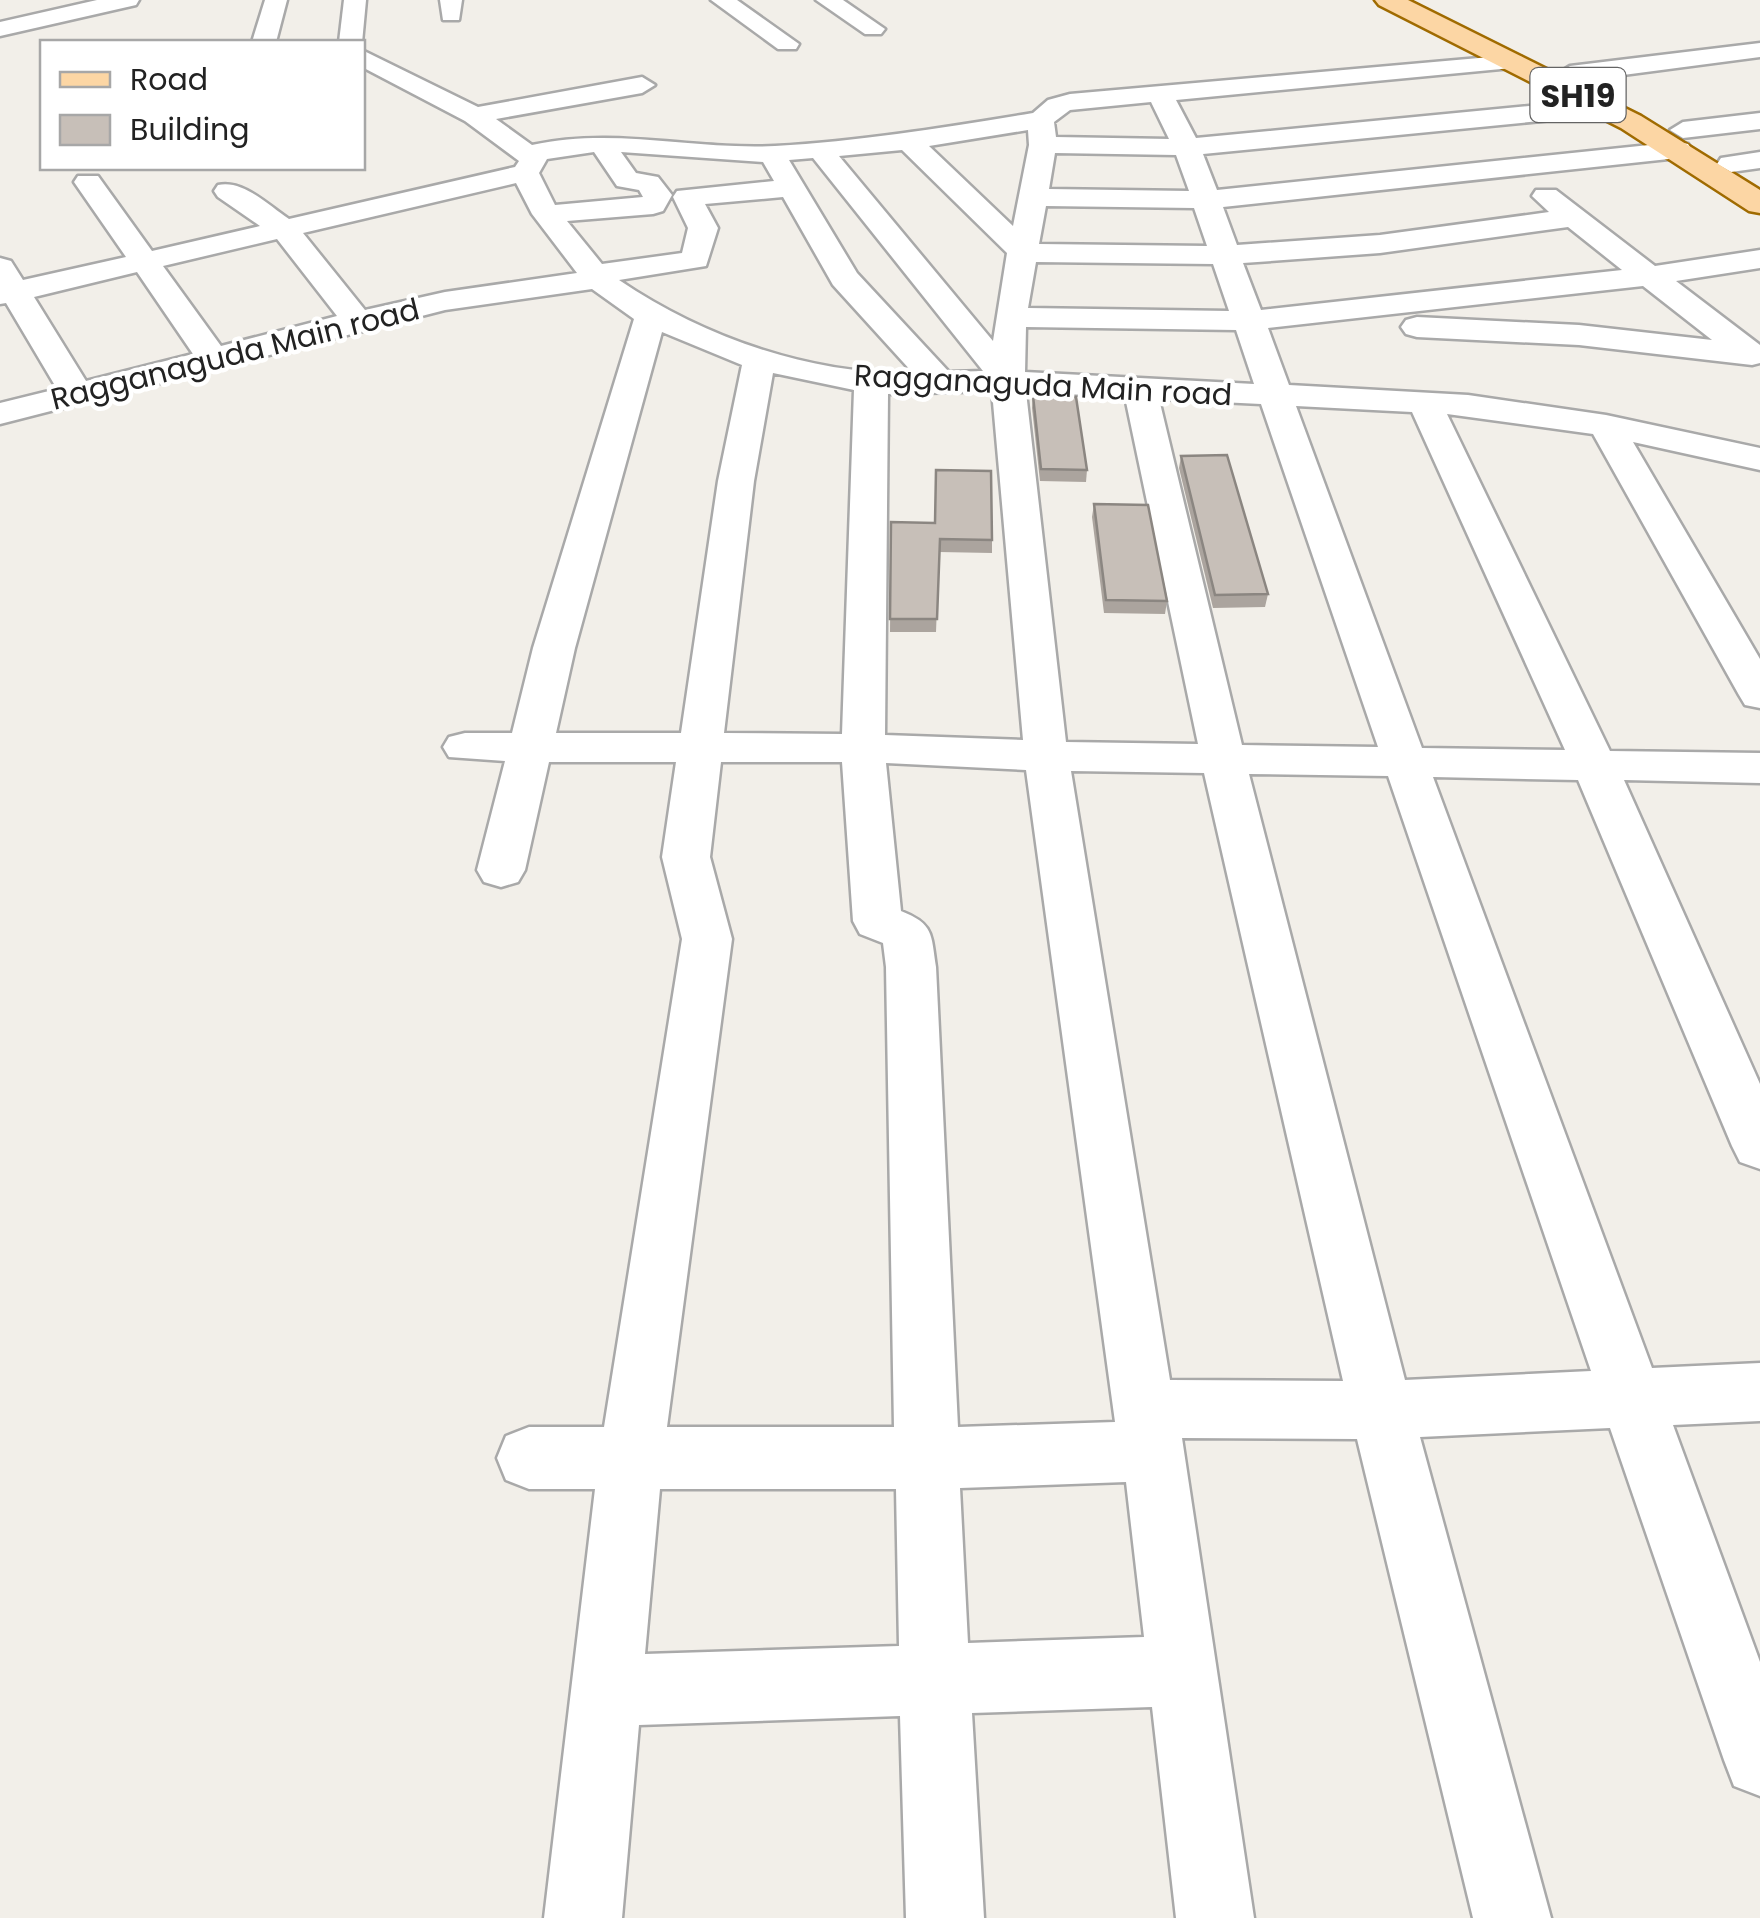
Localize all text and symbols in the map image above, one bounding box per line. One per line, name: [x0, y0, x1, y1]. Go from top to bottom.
legend: [40, 40, 365, 170]
text: Road: [130, 58, 208, 101]
road number: SH19: [1530, 68, 1626, 122]
text: Building: [130, 108, 250, 151]
street label: Ragganaguda Main road: [46, 287, 424, 421]
street label: Ragganaguda Main road: [853, 354, 1233, 416]

